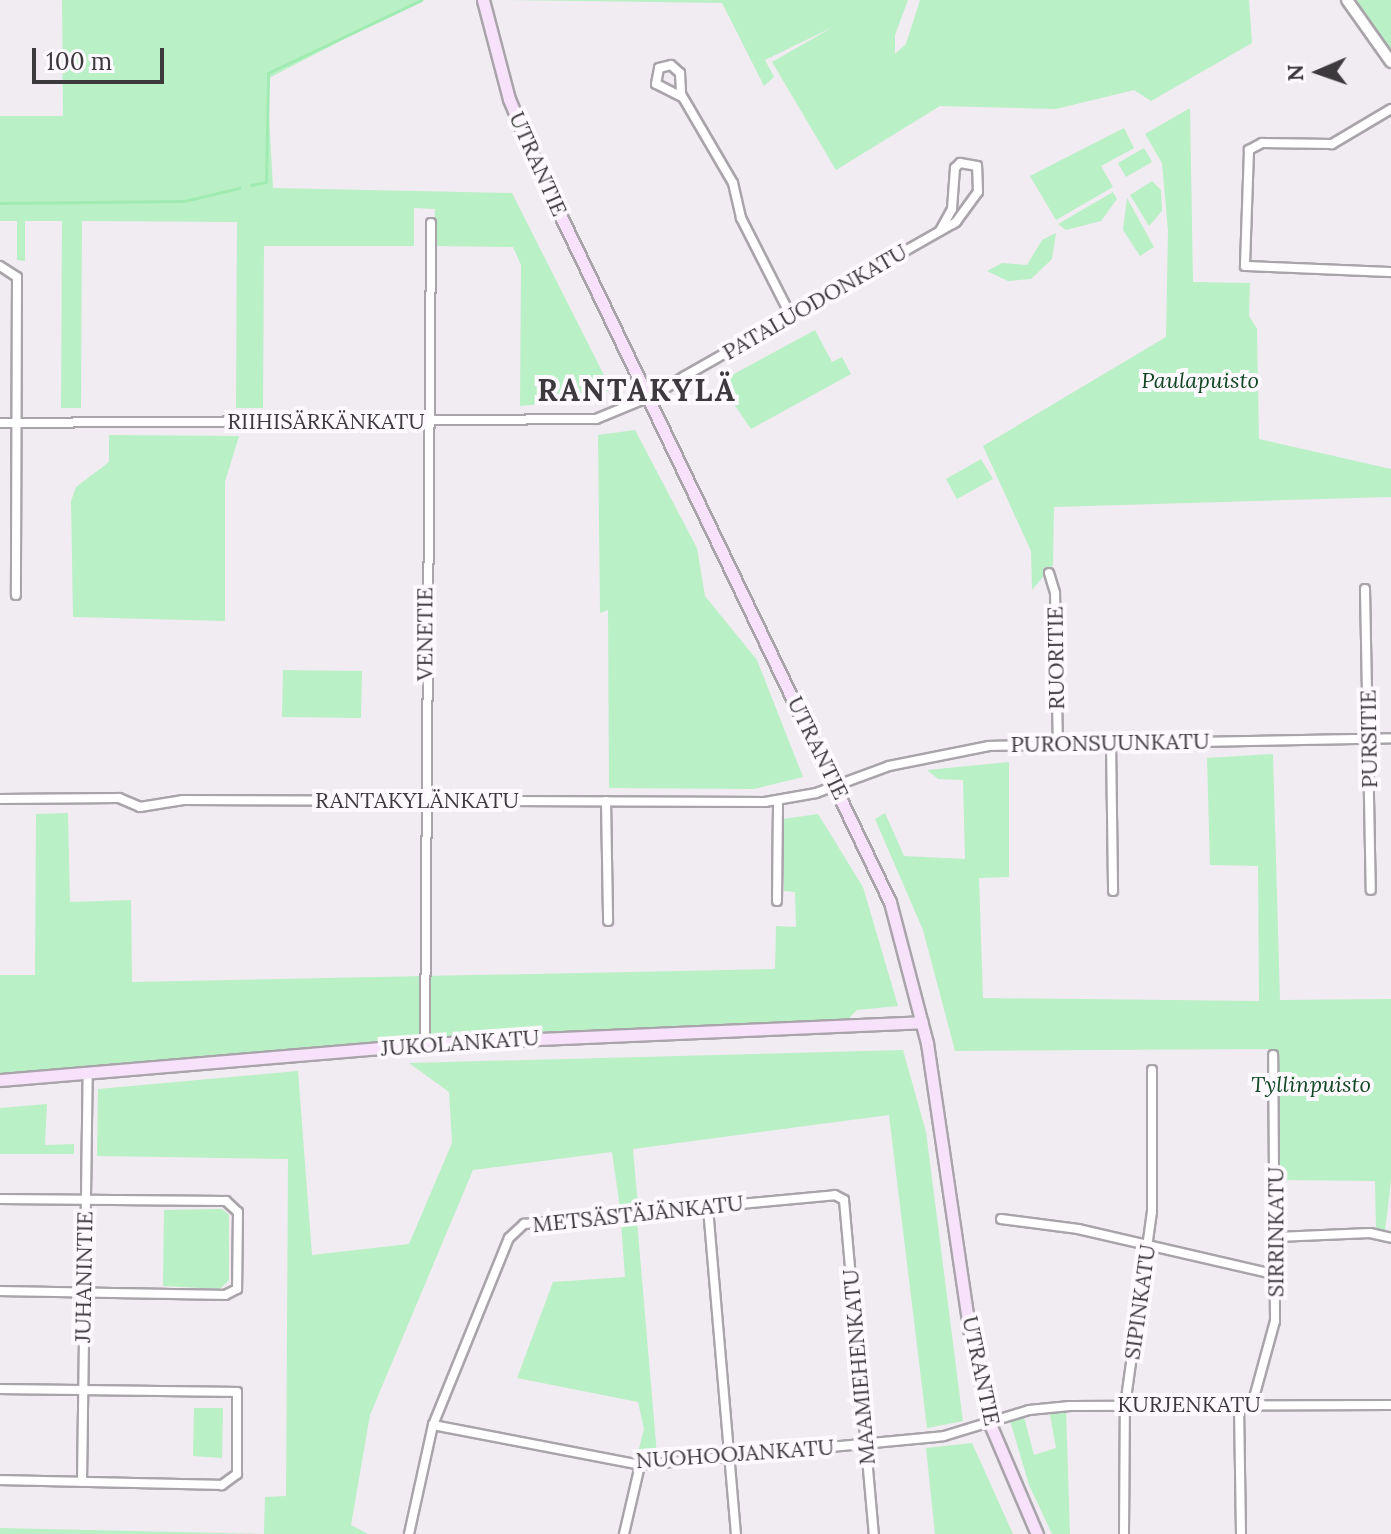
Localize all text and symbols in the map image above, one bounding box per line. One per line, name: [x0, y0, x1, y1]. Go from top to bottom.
scale bar: [36, 32, 168, 82]
north arrow: [1279, 32, 1359, 112]
text: 100 m: [46, 46, 112, 77]
text: N: [1281, 64, 1309, 82]
street label: UTRANTIE: [503, 108, 573, 220]
street label: PATALUODONKATU: [718, 238, 912, 366]
park label: Paulapuisto: [1141, 368, 1259, 394]
district label: RANTAKYLÄ: [537, 372, 737, 408]
street label: RIIHISÄRKÄNKATU: [227, 409, 425, 435]
street label: VENETIE: [412, 587, 438, 681]
street label: RUORITIE: [1042, 606, 1070, 710]
street label: PURSITIE: [1355, 689, 1383, 789]
street label: UTRANTIE: [782, 692, 854, 804]
street label: PURONSUUNKATU: [1010, 728, 1210, 758]
street label: RANTAKYLÄNKATU: [315, 788, 519, 814]
street label: JUKOLANKATU: [380, 1024, 540, 1062]
park label: Tyllinpuisto: [1251, 1072, 1371, 1098]
street label: SIRRINKATU: [1263, 1167, 1289, 1297]
street label: METSÄSTÄJÄNKATU: [531, 1190, 745, 1238]
street label: JUHANINTIE: [70, 1211, 98, 1343]
street label: SIPINKATU: [1119, 1243, 1161, 1361]
street label: MAAMIEHENKATU: [837, 1268, 881, 1466]
street label: UTRANTIE: [957, 1314, 1005, 1428]
street label: KURJENKATU: [1117, 1392, 1261, 1418]
street label: NUOHOOJANKATU: [635, 1434, 835, 1474]

